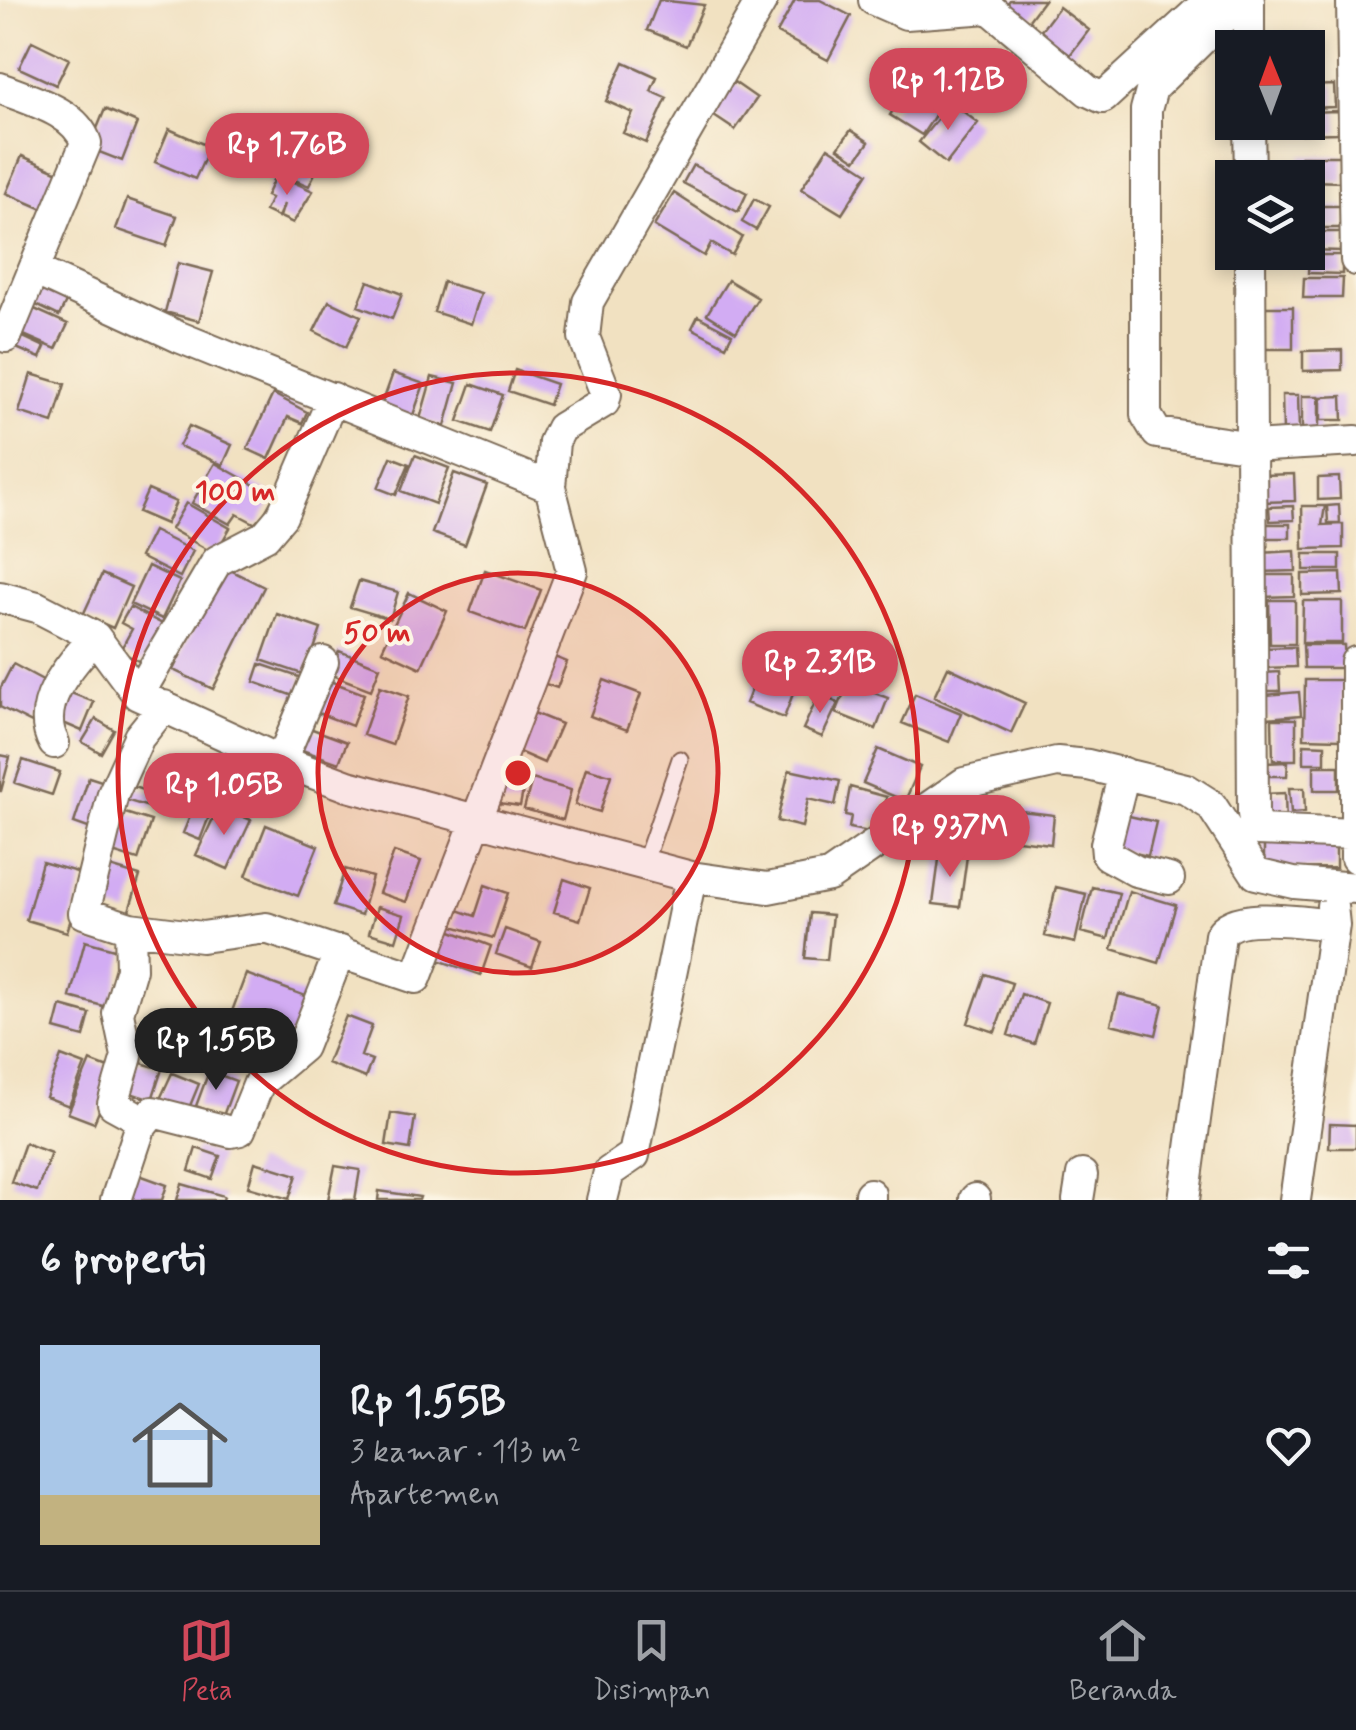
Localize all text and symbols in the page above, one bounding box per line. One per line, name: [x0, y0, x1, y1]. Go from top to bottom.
north arrow: [1215, 30, 1325, 140]
map controls: [1215, 30, 1325, 270]
pin: Rp 1.12B: [845, 48, 1051, 133]
text: Rp 1.12B: [891, 59, 1005, 101]
pin: Rp 1.76B: [184, 113, 390, 198]
text: Rp 1.76B: [227, 124, 347, 166]
button: layers: [1215, 160, 1325, 270]
text: 100 m: [195, 473, 275, 512]
text: 50 m: [343, 614, 411, 653]
pin: Rp 2.31B: [717, 631, 923, 716]
text: Rp 2.31B: [764, 642, 876, 684]
pin: Rp 1.05B: [121, 753, 327, 838]
centre of rings: [500, 755, 536, 791]
text: Rp 1.05B: [165, 764, 283, 806]
pin: Rp 937M: [858, 795, 1042, 880]
text: Rp 937M: [892, 806, 1008, 848]
pin: Rp 1.55B: [113, 1008, 319, 1093]
text: Rp 1.55B: [157, 1019, 275, 1061]
text: 6 properti: [40, 1233, 205, 1288]
icon: filters: [1261, 1233, 1316, 1288]
text: Rp 1.55B: [350, 1376, 506, 1431]
icon: home: [120, 1385, 240, 1505]
icon: heart: [1261, 1418, 1316, 1473]
text: 3 kamar · 113 m²: [350, 1431, 581, 1473]
text: Apartemen: [350, 1473, 500, 1515]
tab: Peta: [179, 1613, 234, 1710]
tab: Disimpan: [593, 1613, 711, 1710]
tab: Beranda: [1069, 1613, 1177, 1710]

